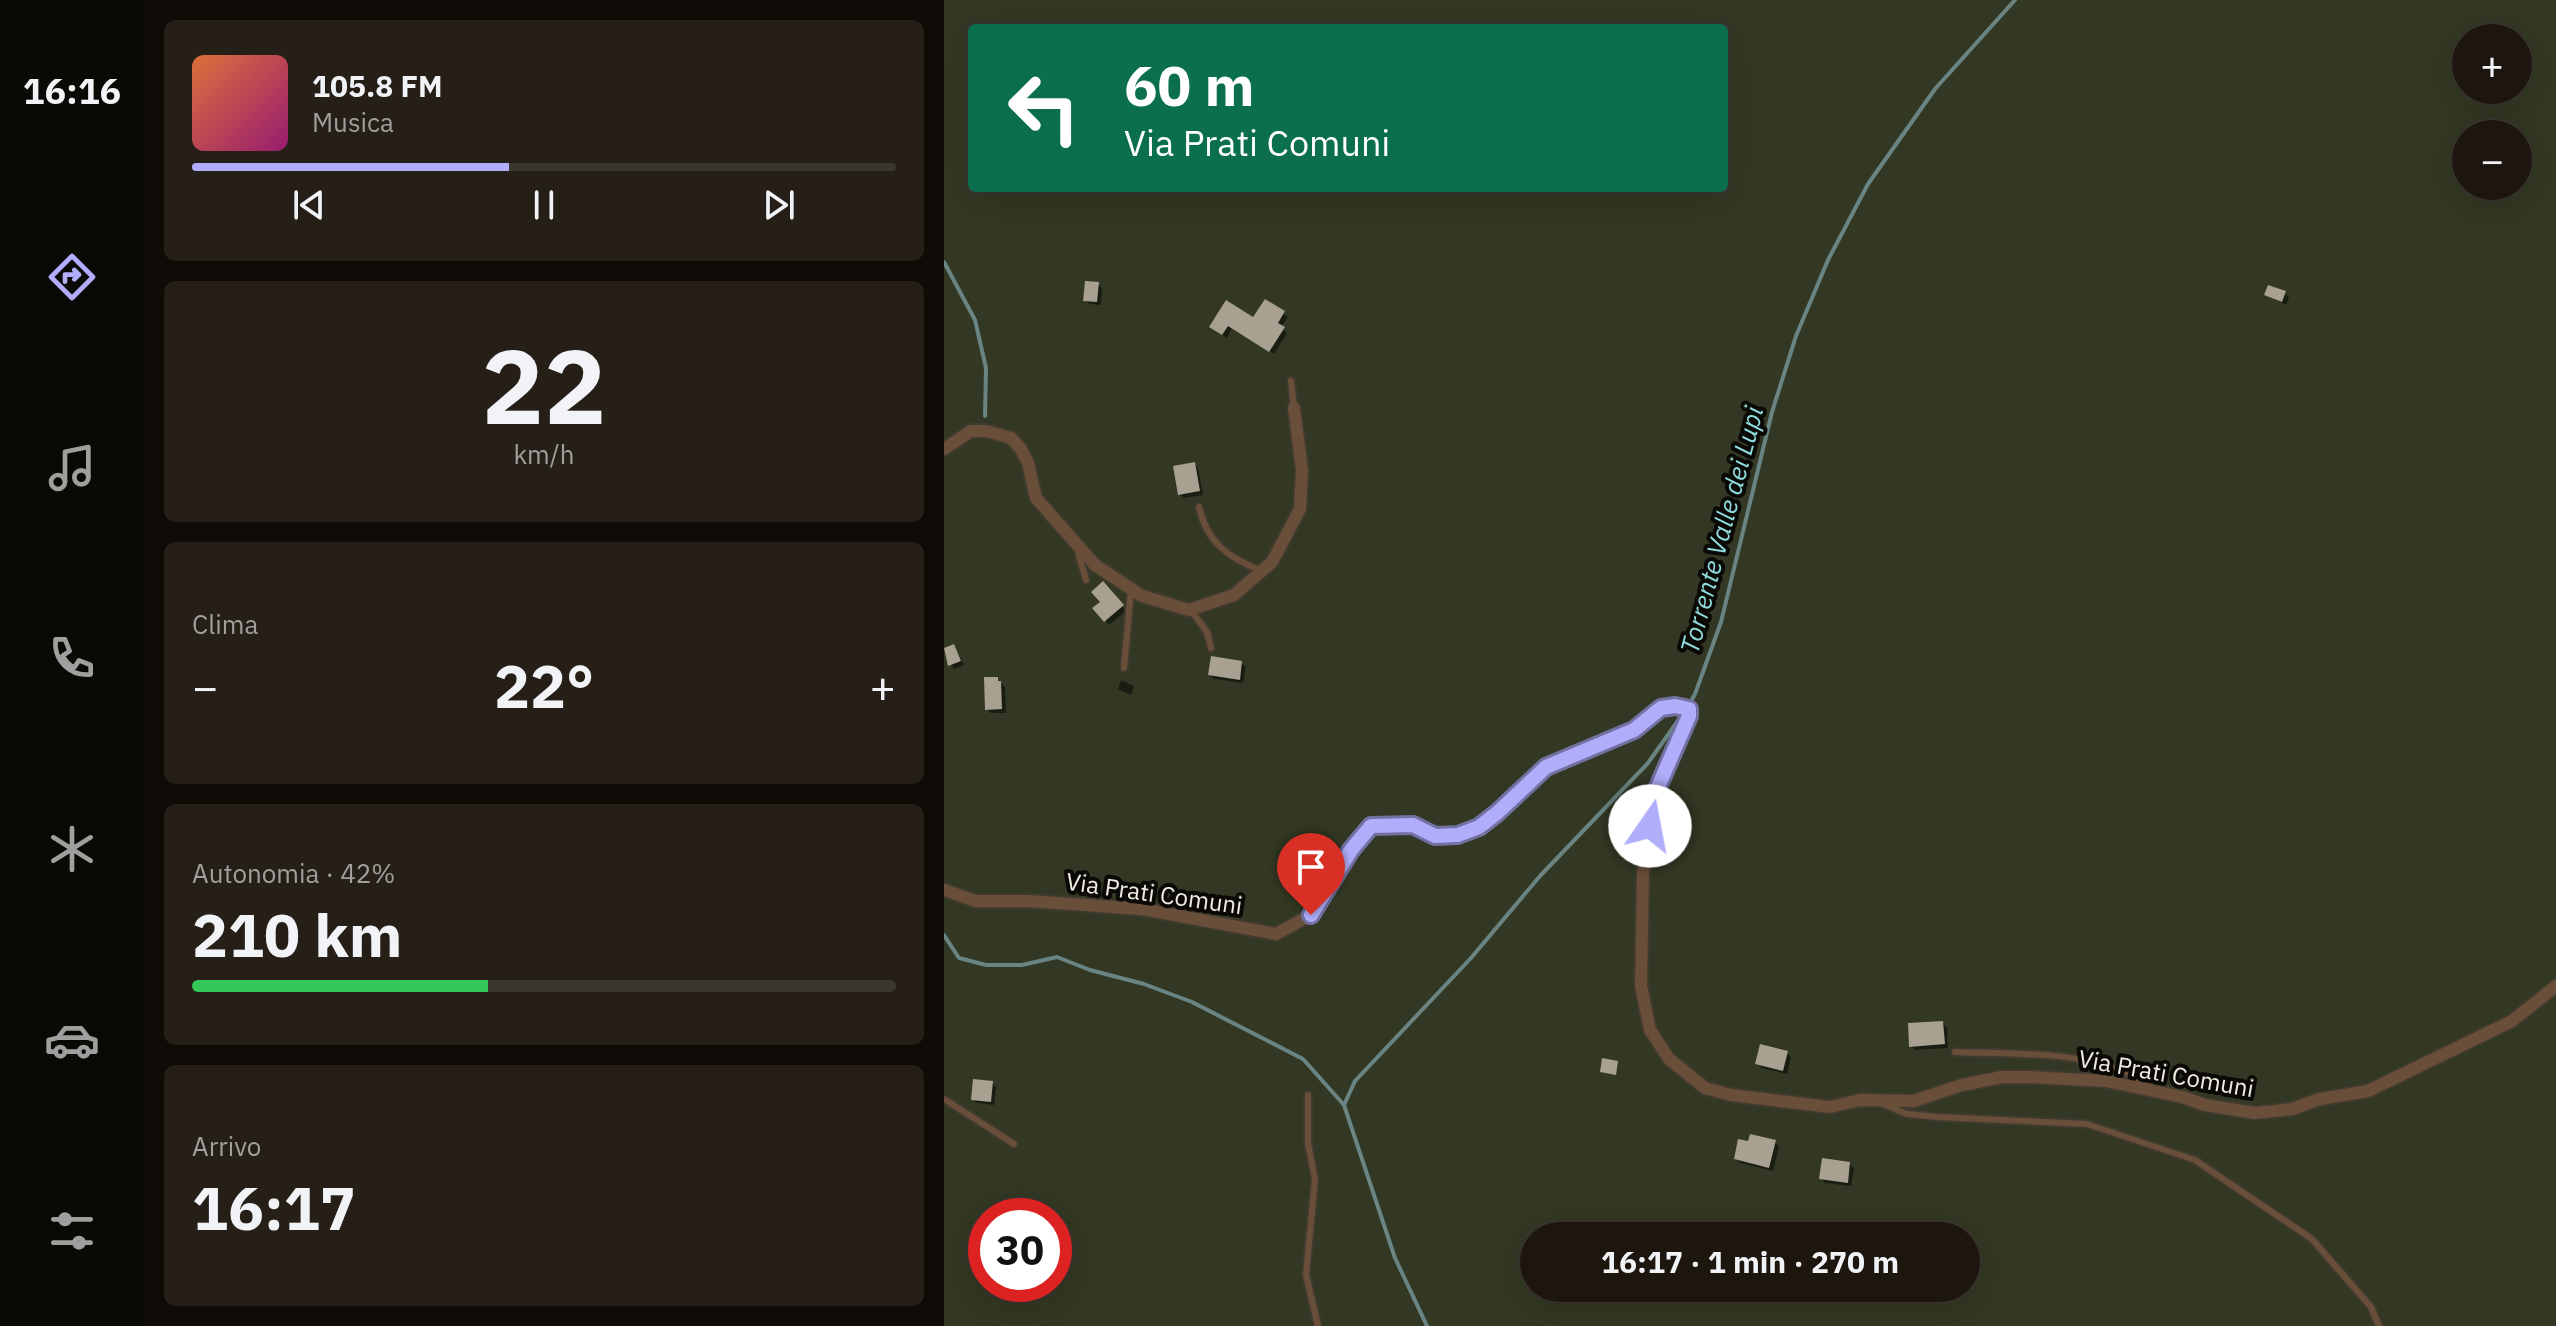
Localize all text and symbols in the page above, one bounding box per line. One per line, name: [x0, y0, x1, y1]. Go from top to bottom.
map controls: [2452, 24, 2532, 200]
button: +: [2452, 24, 2532, 104]
text: 60 m: [1124, 49, 1254, 121]
icon: left: [992, 56, 1096, 160]
text: 105.8 FM: [312, 66, 443, 105]
text: 16:16: [23, 67, 121, 114]
text: Musica: [312, 105, 394, 139]
text: Via Prati Comuni: [1124, 119, 1390, 166]
button: −: [2452, 120, 2532, 200]
icon: previous: [287, 183, 331, 227]
icon: pause: [522, 183, 566, 227]
icon: next: [757, 183, 801, 227]
icon: directions: [44, 249, 100, 305]
text: 22: [482, 317, 606, 453]
water label: Torrente Valle dei Lupi: [1672, 402, 1770, 657]
text: km/h: [513, 437, 575, 471]
icon: music: [44, 440, 100, 496]
text: Clima: [192, 607, 258, 641]
icon: phone: [44, 630, 100, 686]
text: 22°: [494, 646, 594, 725]
text: −: [192, 658, 218, 715]
text: +: [870, 658, 896, 715]
position arrow: [1608, 784, 1692, 868]
icon: climate: [44, 821, 100, 877]
pin: [1277, 833, 1345, 915]
icon: arrive: [1289, 845, 1333, 889]
text: Autonomia · 42%: [192, 856, 395, 890]
street label: Via Prati Comuni: [1064, 865, 1244, 921]
text: 210 km: [192, 895, 402, 974]
icon: car: [44, 1012, 100, 1068]
street label: Via Prati Comuni: [2076, 1042, 2256, 1104]
text: Arrivo: [192, 1129, 261, 1163]
text: 16:17: [192, 1168, 356, 1247]
speed limit sign: 30: [968, 1198, 1072, 1302]
icon: filters: [44, 1203, 100, 1259]
text: 16:17 · 1 min · 270 m: [1601, 1242, 1899, 1281]

